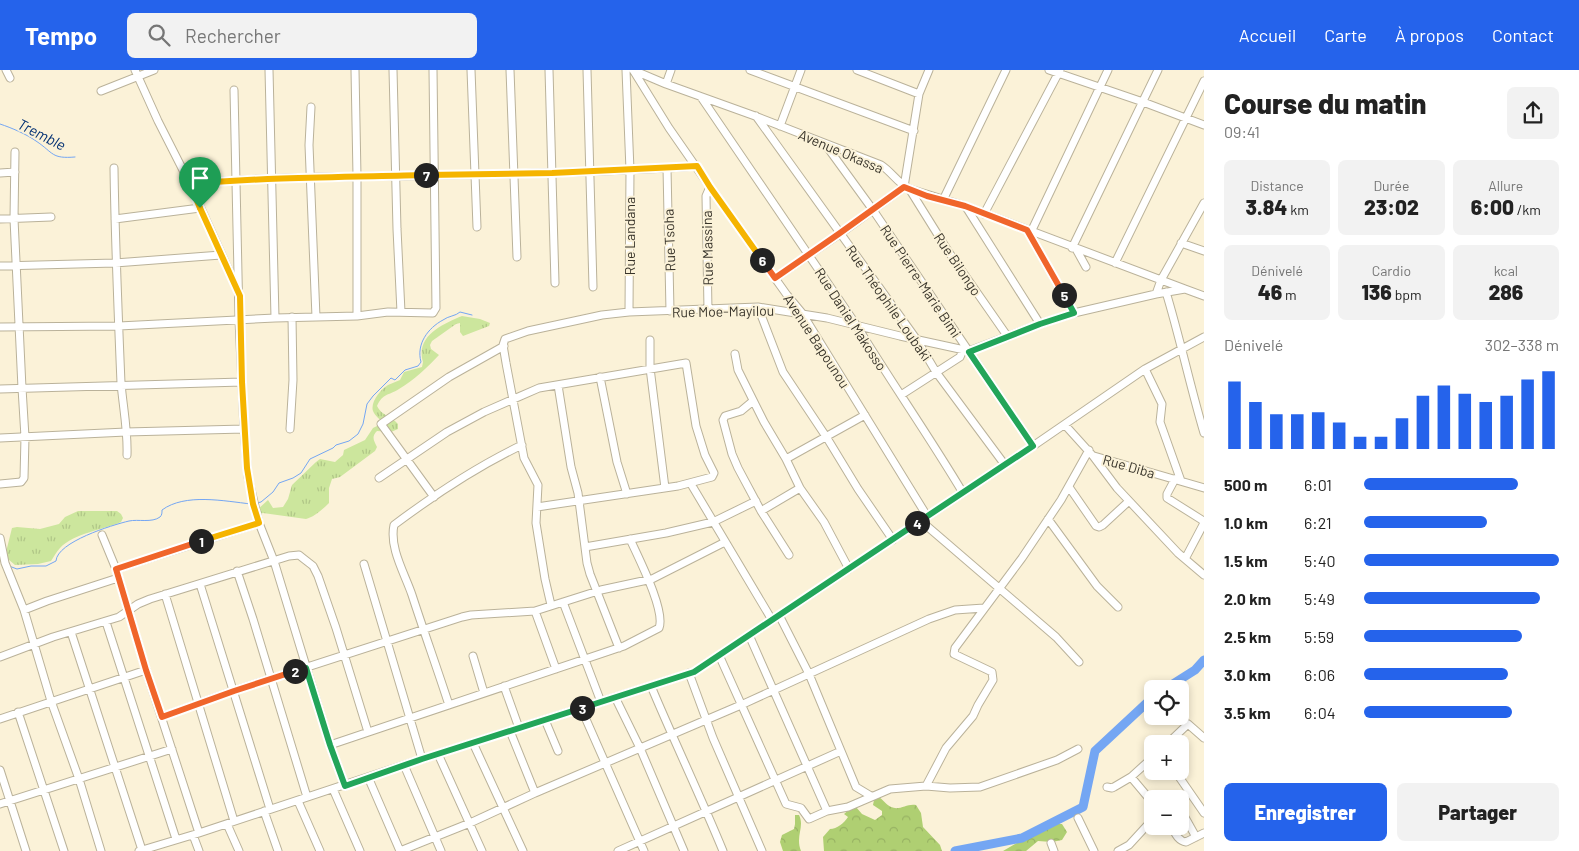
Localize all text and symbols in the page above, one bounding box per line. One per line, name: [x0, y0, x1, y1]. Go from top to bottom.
search box: [127, 13, 477, 58]
text: Tempo: [25, 21, 97, 50]
icon: search: [145, 21, 173, 49]
text: Rechercher: [185, 24, 281, 47]
text: Accueil: [1239, 24, 1296, 46]
text: Carte: [1324, 24, 1367, 46]
text: À propos: [1395, 24, 1464, 46]
text: Contact: [1492, 24, 1554, 46]
text: Course du matin: [1224, 86, 1426, 120]
button: share: [1507, 87, 1559, 139]
water label: Tremble: [15, 114, 69, 154]
text: 09:41: [1224, 122, 1260, 141]
street label: Avenue Okassa: [796, 126, 886, 176]
pin: [179, 157, 221, 208]
pin: 7: [414, 162, 438, 188]
icon: arrive: [186, 164, 214, 192]
text: 7: [423, 167, 430, 184]
text: Distance: [1250, 177, 1304, 194]
text: Durée: [1374, 177, 1409, 194]
text: Allure: [1488, 177, 1523, 194]
text: 3.84: [1246, 194, 1287, 219]
text: 23:02: [1364, 194, 1419, 219]
text: 6:00: [1471, 194, 1514, 219]
street label: Rue Landana: [621, 197, 638, 275]
text: km: [1287, 201, 1309, 218]
text: /km: [1514, 201, 1541, 218]
street label: Rue Tsoha: [659, 208, 679, 272]
street label: Rue Massina: [698, 210, 716, 286]
street label: Rue Pierre-Marie Bimi: [877, 221, 965, 341]
street label: Rue Bilongo: [931, 229, 985, 299]
street label: Rue Théophile Loubaki: [843, 242, 935, 364]
pin: 6: [750, 248, 774, 272]
text: 6: [759, 252, 766, 269]
text: Dénivelé: [1251, 262, 1303, 279]
text: Cardio: [1372, 262, 1411, 279]
text: kcal: [1494, 262, 1518, 279]
street label: Rue Daniel Makosso: [811, 264, 891, 374]
text: 46: [1258, 279, 1282, 304]
text: 136: [1361, 279, 1392, 304]
text: 286: [1488, 279, 1523, 304]
pin: 5: [1052, 282, 1076, 308]
text: m: [1282, 286, 1297, 303]
text: bpm: [1392, 286, 1422, 303]
text: 5: [1061, 287, 1068, 304]
street label: Avenue Bapounou: [780, 291, 854, 391]
street label: Rue Moe-Mayilou: [672, 302, 774, 320]
text: Dénivelé: [1224, 335, 1283, 354]
text: 302–338 m: [1485, 335, 1559, 354]
street label: Rue Diba: [1101, 450, 1157, 482]
text: 500 m: [1224, 475, 1267, 494]
text: 6:01: [1304, 475, 1332, 494]
pin: 4: [904, 510, 930, 536]
text: 1.0 km: [1224, 513, 1268, 532]
text: 6:21: [1304, 513, 1332, 532]
text: 4: [913, 515, 922, 532]
pin: 1: [188, 528, 214, 554]
text: 1: [199, 533, 204, 550]
text: 1.5 km: [1224, 551, 1268, 570]
text: 5:40: [1304, 551, 1336, 570]
text: 2.0 km: [1224, 589, 1271, 608]
text: 5:49: [1304, 589, 1335, 608]
text: 2.5 km: [1224, 627, 1271, 646]
text: 5:59: [1304, 627, 1334, 646]
pin: 2: [282, 658, 308, 684]
text: 2: [292, 663, 299, 680]
text: 3.0 km: [1224, 665, 1271, 684]
text: 6:06: [1304, 665, 1335, 684]
map controls: [1144, 680, 1189, 835]
button: locate: [1144, 680, 1189, 725]
pin: 3: [570, 696, 594, 720]
text: 3: [579, 700, 586, 717]
text: 3.5 km: [1224, 703, 1271, 722]
text: 6:04: [1304, 703, 1336, 722]
button: +: [1144, 735, 1189, 780]
button: Enregistrer: [1224, 783, 1387, 841]
button: Partager: [1397, 783, 1559, 841]
button: −: [1144, 790, 1189, 835]

